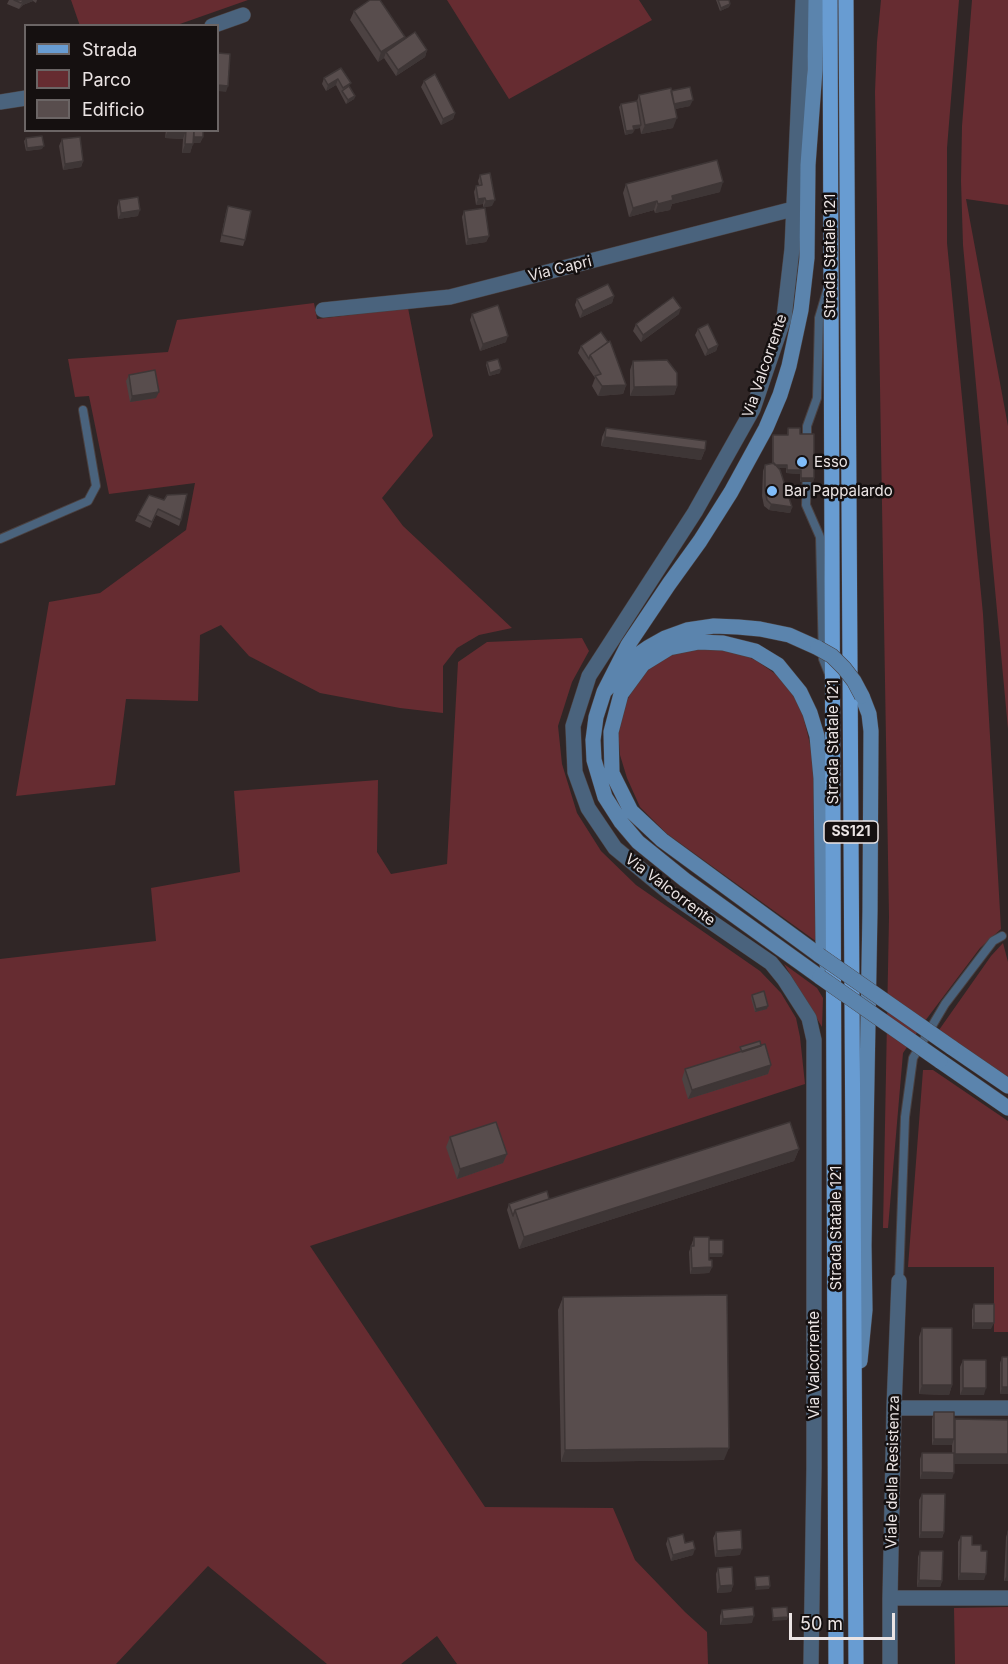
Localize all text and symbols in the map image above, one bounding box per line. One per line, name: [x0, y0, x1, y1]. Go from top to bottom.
legend: [24, 24, 219, 132]
text: Strada: [82, 39, 137, 60]
text: Parco: [82, 69, 131, 90]
text: Edificio: [82, 99, 145, 120]
street label: Strada Statale 121: [821, 194, 839, 318]
street label: Via Capri: [526, 252, 594, 286]
street label: Via Valcorrente: [739, 312, 791, 420]
place label: Esso: [814, 453, 848, 471]
marker: Esso: [795, 455, 809, 469]
place label: Bar Pappalardo: [784, 482, 893, 500]
marker: Bar Pappalardo: [765, 484, 779, 498]
street label: Strada Statale 121: [824, 680, 842, 804]
road number: SS121: [824, 821, 878, 843]
street label: Via Valcorrente: [621, 850, 719, 930]
street label: Strada Statale 121: [827, 1166, 845, 1290]
street label: Via Valcorrente: [805, 1311, 823, 1419]
street label: Viale della Resistenza: [883, 1395, 903, 1549]
scale bar: [792, 1601, 898, 1639]
text: 50 m: [800, 1613, 843, 1634]

